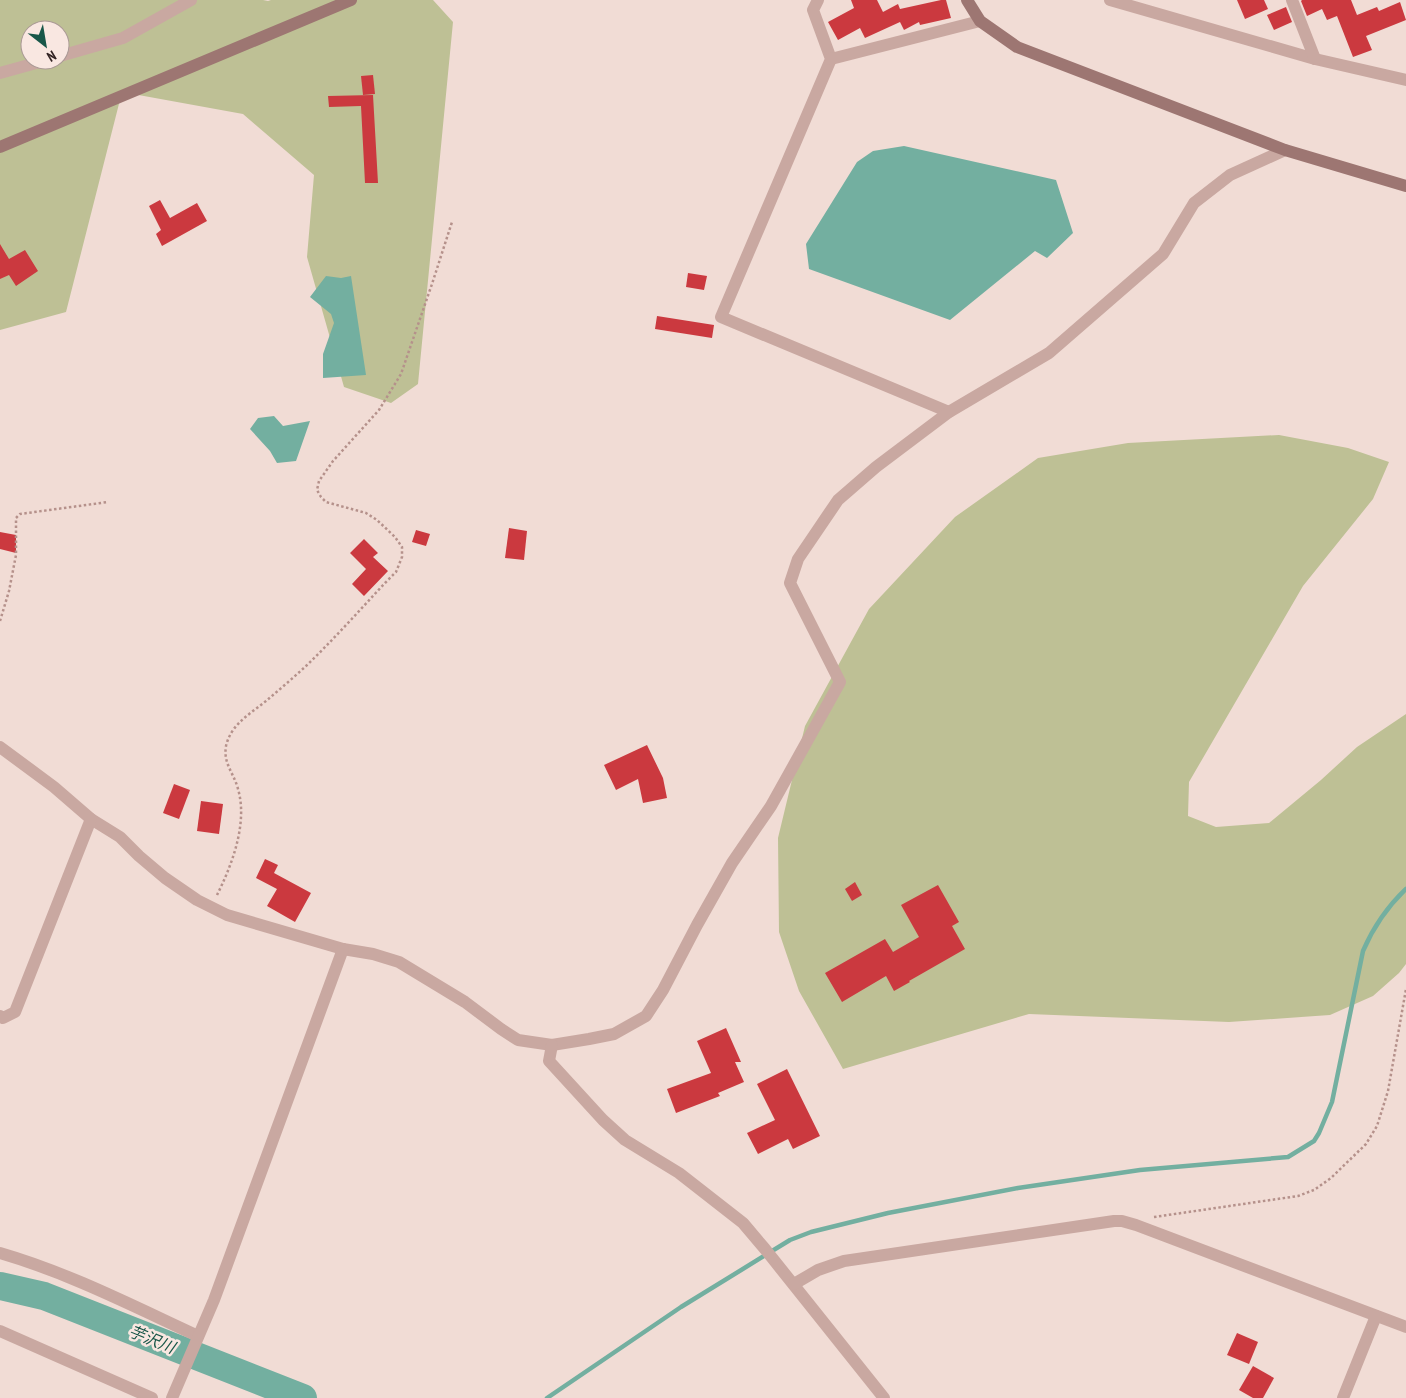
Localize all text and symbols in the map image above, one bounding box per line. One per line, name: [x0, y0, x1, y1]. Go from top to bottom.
north arrow: [20, 20, 70, 70]
text: N: [44, 46, 60, 66]
water label: 芋沢川: [126, 1321, 180, 1358]

